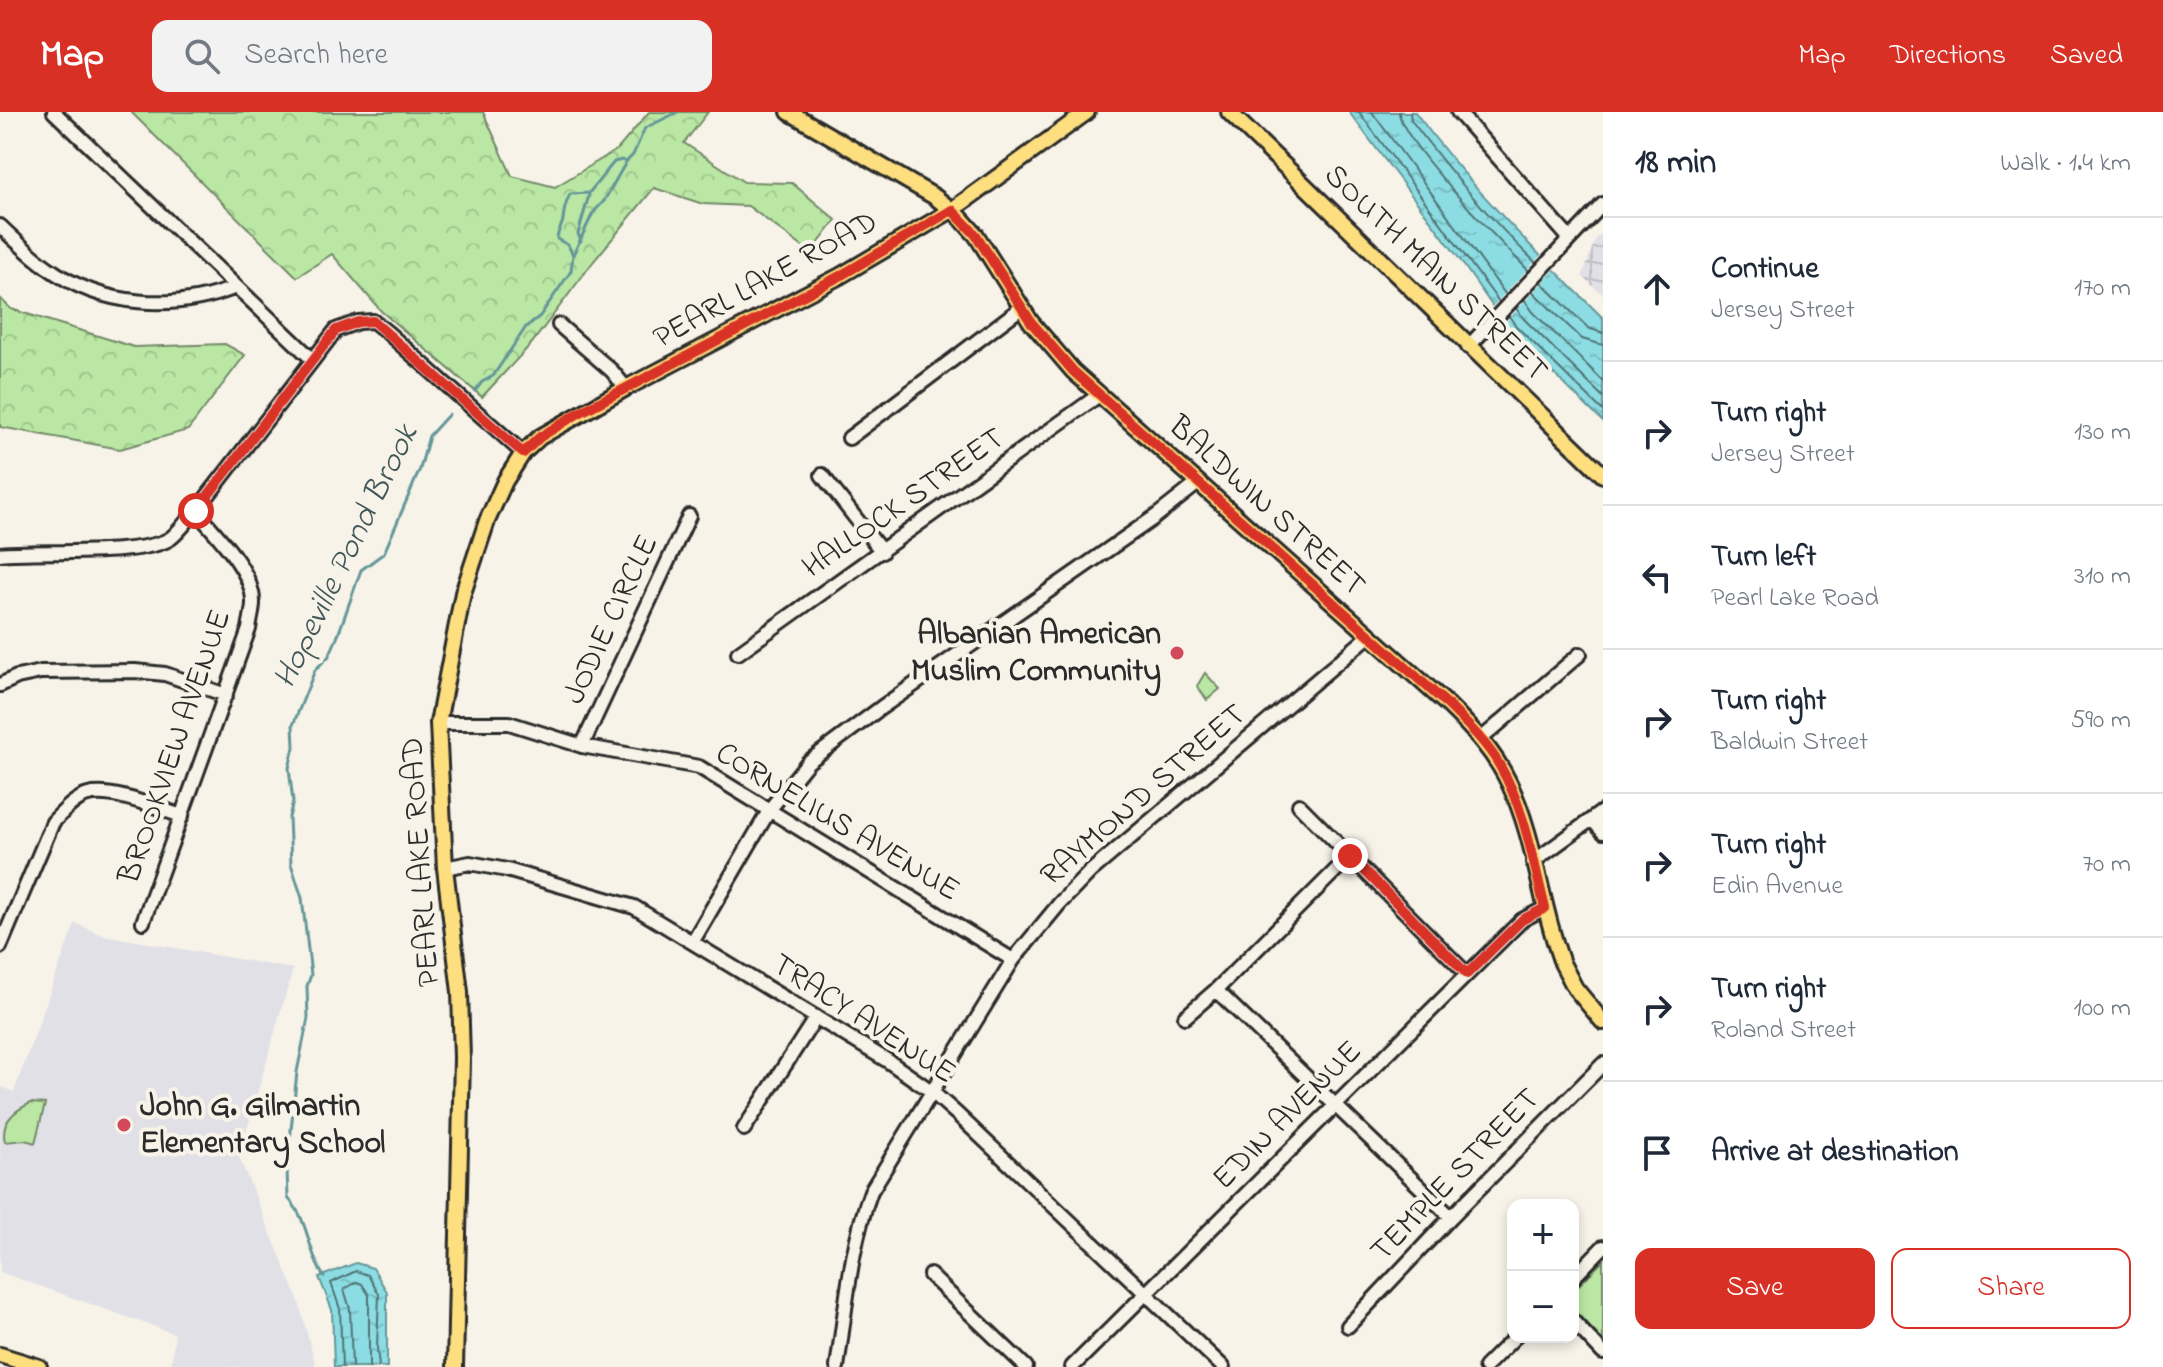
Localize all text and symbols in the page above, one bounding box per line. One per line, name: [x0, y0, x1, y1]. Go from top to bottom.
search box: [152, 20, 712, 92]
text: Map: [40, 28, 104, 84]
icon: search: [180, 34, 224, 78]
text: Search here: [244, 34, 388, 78]
text: Map: [1798, 36, 1846, 77]
text: Directions: [1890, 36, 2006, 77]
text: Saved: [2050, 36, 2123, 77]
text: 18 min: [1635, 139, 1716, 189]
text: Walk · 1.4 km: [2000, 145, 2131, 183]
street label: SOUTH MAIN STREET: [1312, 154, 1558, 394]
street label: PEARL LAKE ROAD: [645, 200, 887, 362]
text: Continue: [1711, 248, 1819, 292]
icon: ahead: [1635, 267, 1679, 311]
text: 170 m: [2074, 270, 2131, 308]
text: Jersey Street: [1711, 292, 1855, 330]
text: Turn right: [1711, 392, 1826, 436]
street label: BALDWIN STREET: [1156, 404, 1375, 609]
icon: right: [1635, 411, 1679, 455]
text: 130 m: [2074, 414, 2131, 452]
water label: Hopeville Pond Brook: [261, 415, 433, 697]
street label: HALLOCK STREET: [793, 417, 1015, 591]
text: Jersey Street: [1711, 436, 1855, 474]
route start: [178, 493, 214, 529]
street label: JODIE CIRCLE: [552, 527, 672, 713]
text: Turn left: [1711, 536, 1816, 580]
icon: left: [1635, 555, 1679, 599]
text: 310 m: [2074, 558, 2131, 596]
text: Pearl Lake Road: [1711, 580, 1879, 618]
street label: BROOKVIEW AVENUE: [107, 604, 245, 891]
place label: Albanian American Muslim Community: [911, 612, 1161, 697]
marker: Albanian American Muslim Community: [1168, 644, 1186, 662]
text: Turn right: [1711, 680, 1826, 724]
street label: RAYMOND STREET: [1031, 693, 1257, 899]
icon: right: [1635, 699, 1679, 743]
text: 590 m: [2070, 702, 2131, 740]
text: Baldwin Street: [1711, 724, 1868, 762]
street label: CORNELIUS AVENUE: [706, 731, 968, 915]
street label: PEARL LAKE ROAD: [390, 736, 454, 988]
text: Turn right: [1711, 824, 1826, 868]
route end: [1332, 838, 1368, 874]
icon: right: [1635, 843, 1679, 887]
text: 70 m: [2082, 846, 2131, 884]
text: Edin Avenue: [1711, 868, 1843, 906]
street label: TRACY AVENUE: [762, 943, 964, 1097]
text: Turn right: [1711, 968, 1826, 1012]
icon: right: [1635, 987, 1679, 1031]
text: 100 m: [2074, 990, 2131, 1028]
text: Roland Street: [1711, 1012, 1856, 1050]
street label: EDIN AVENUE: [1202, 1030, 1374, 1202]
street label: TEMPLE STREET: [1360, 1078, 1552, 1274]
place label: John G. Gilmartin Elementary School: [140, 1084, 385, 1169]
marker: John G. Gilmartin Elementary School: [115, 1116, 133, 1134]
icon: arrive: [1635, 1131, 1679, 1175]
text: Arrive at destination: [1711, 1131, 1959, 1175]
map controls: [1507, 1199, 1579, 1343]
button: +: [1507, 1199, 1579, 1271]
button: Save: [1635, 1248, 1875, 1329]
button: Share: [1891, 1248, 2131, 1329]
button: −: [1507, 1271, 1579, 1343]

